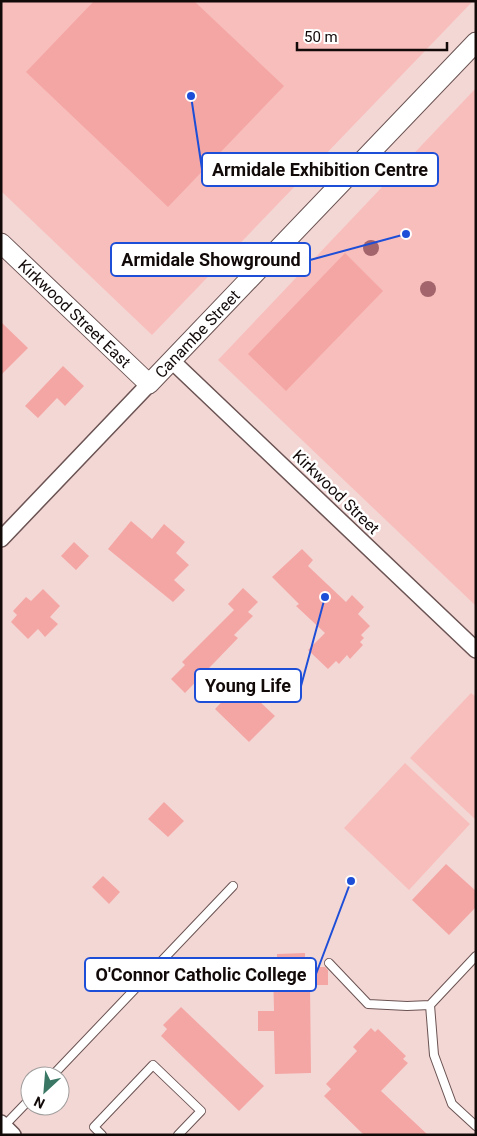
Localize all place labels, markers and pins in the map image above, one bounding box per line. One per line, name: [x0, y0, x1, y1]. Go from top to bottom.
callout: Armidale Exhibition Centre: [202, 153, 438, 186]
callout: Armidale Showground: [111, 243, 310, 276]
callout: Young Life: [195, 669, 301, 702]
callout: O'Connor Catholic College: [85, 958, 316, 991]

